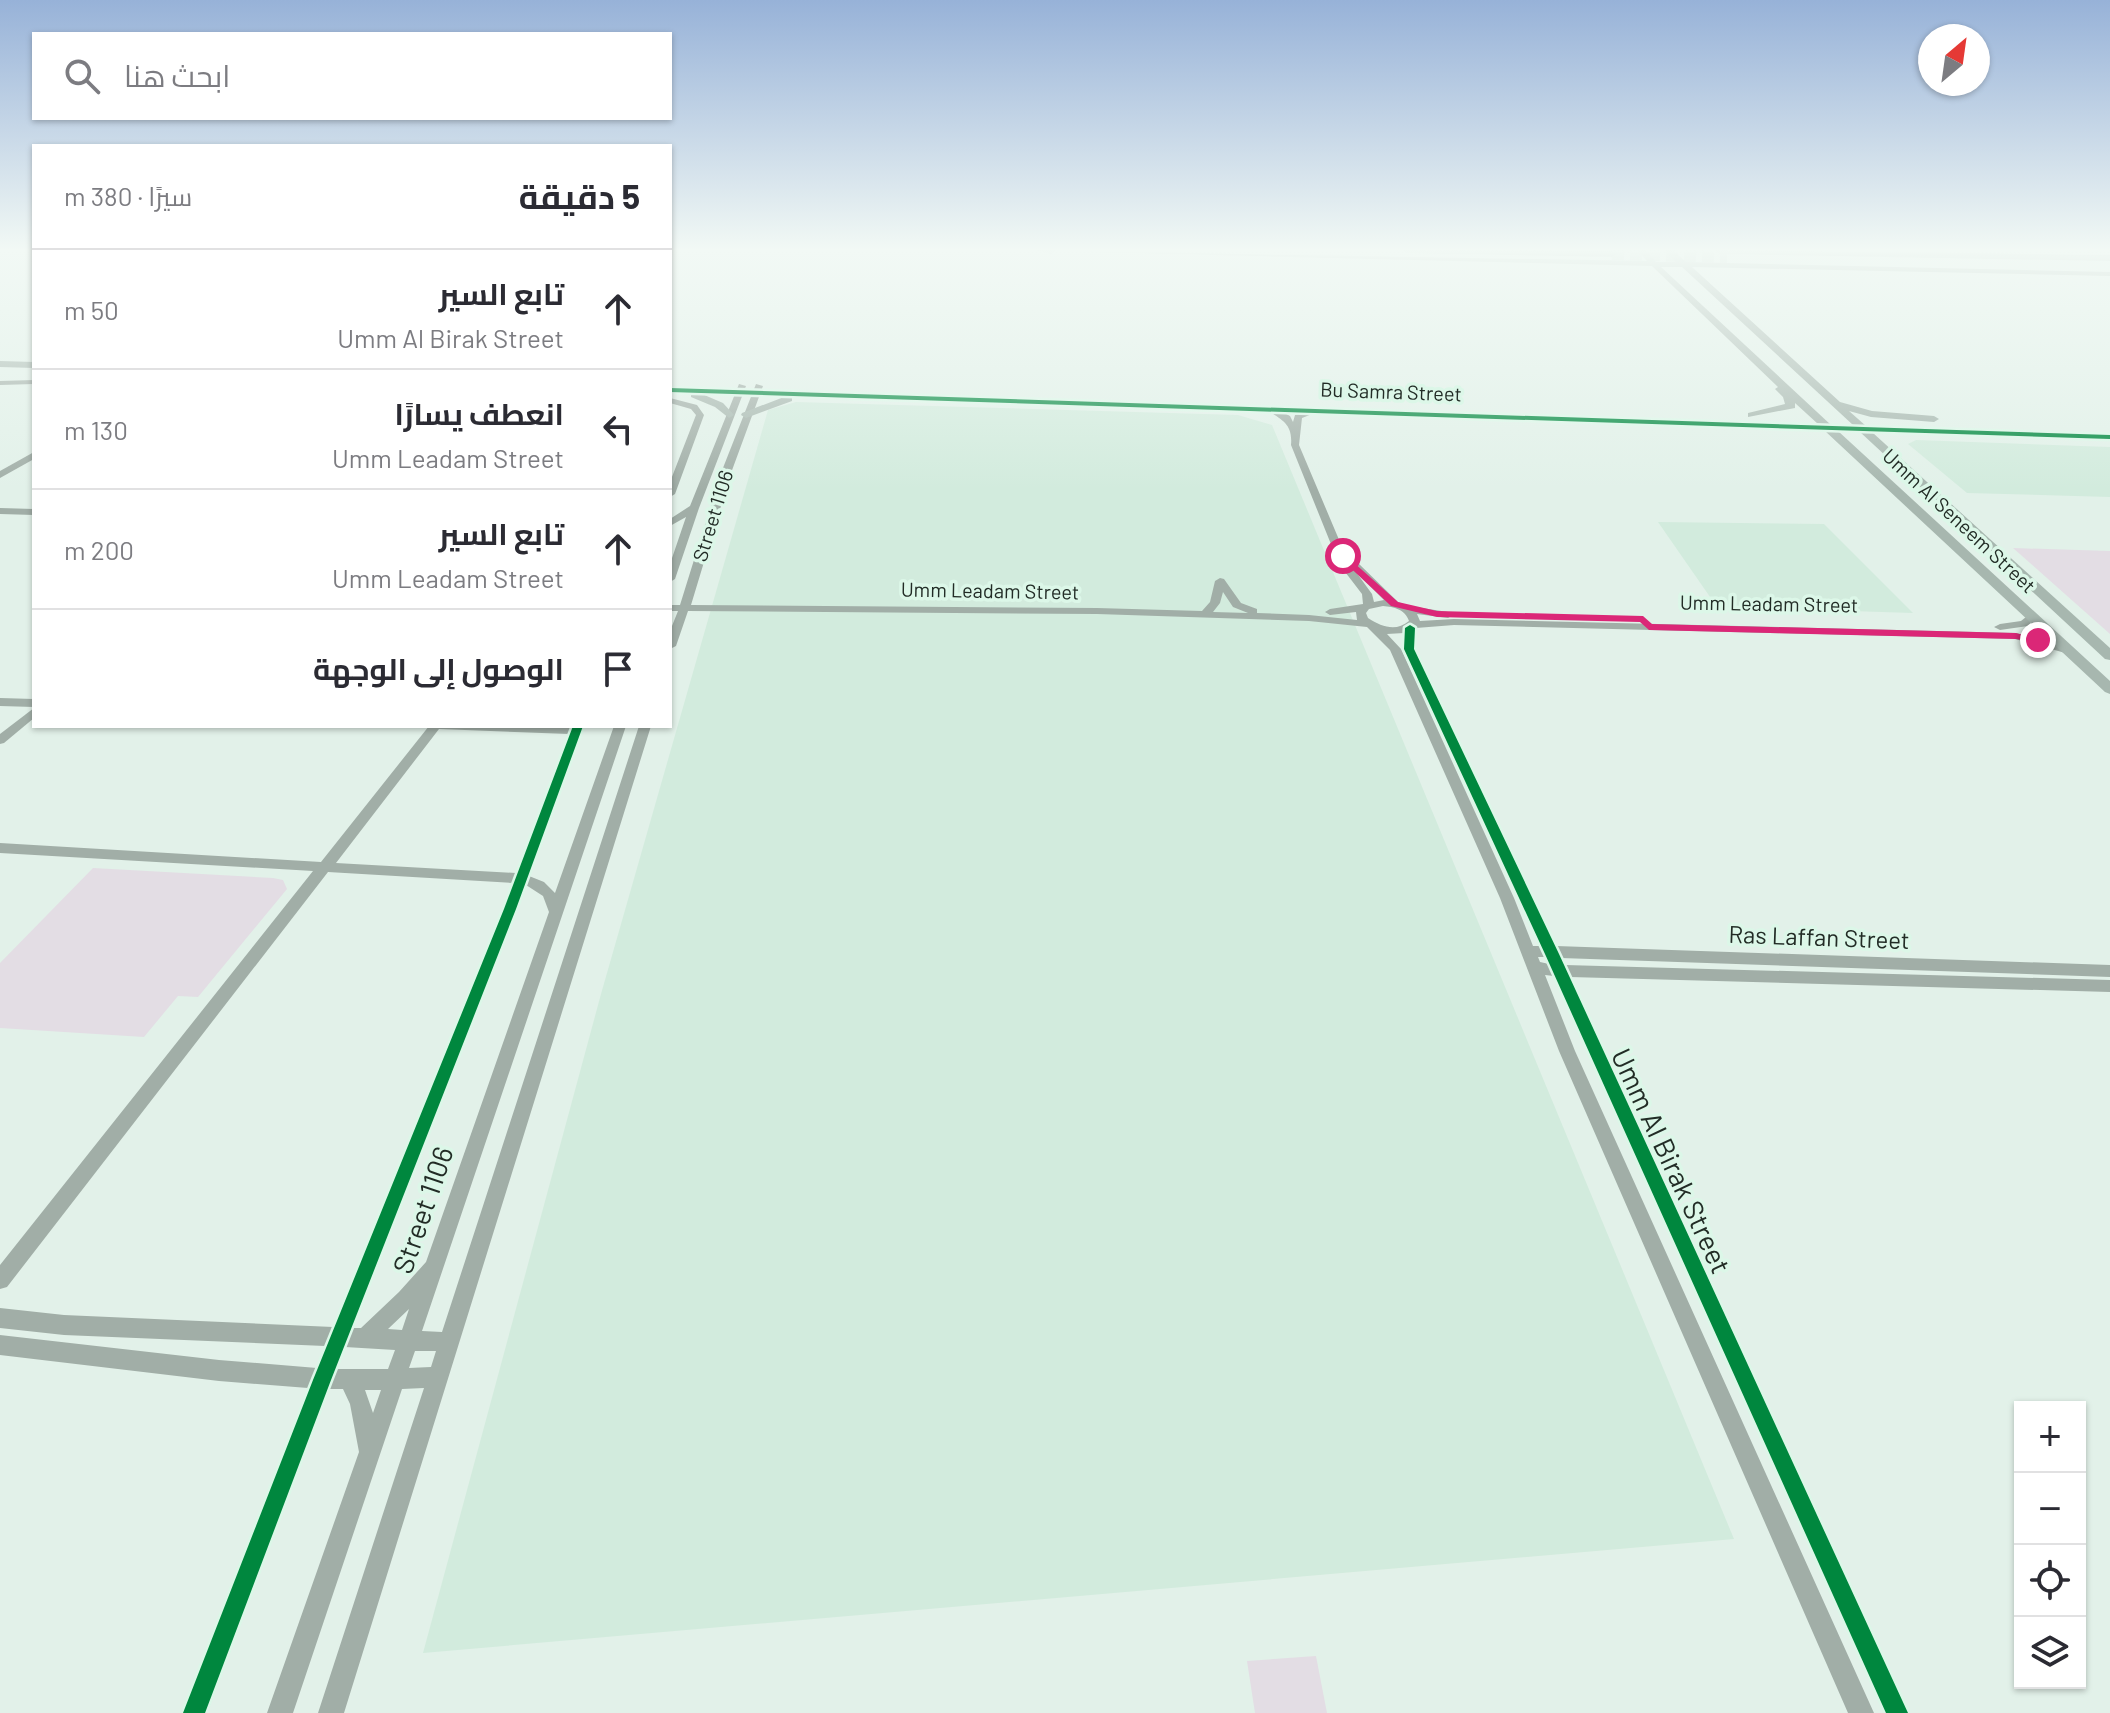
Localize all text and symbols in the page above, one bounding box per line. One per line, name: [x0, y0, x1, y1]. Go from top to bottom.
north arrow: [1918, 24, 1990, 96]
search box: [32, 32, 672, 120]
icon: search: [60, 54, 104, 98]
text: ابحث هنا: [124, 57, 230, 93]
text: 5 دقيقة: [519, 175, 640, 216]
text: سيرًا · 380 m: [64, 180, 192, 211]
text: تابع السير: [439, 275, 564, 311]
icon: ahead: [596, 287, 640, 331]
text: 50 m: [64, 294, 119, 325]
text: Umm Al Birak Street: [337, 322, 564, 353]
street label: Bu Samra Street: [1320, 377, 1462, 405]
text: انعطف يسارًا: [394, 395, 564, 431]
icon: left: [596, 407, 640, 451]
text: 130 m: [64, 414, 128, 445]
text: Umm Leadam Street: [332, 442, 564, 473]
street label: Umm Al Seneem Street: [1878, 443, 2041, 597]
street label: Street 1106: [687, 467, 737, 564]
text: تابع السير: [439, 515, 564, 551]
icon: ahead: [596, 527, 640, 571]
text: 200 m: [64, 534, 134, 565]
route start: [1325, 538, 1361, 574]
text: Umm Leadam Street: [332, 562, 564, 593]
street label: Umm Leadam Street: [901, 576, 1079, 604]
street label: Umm Leadam Street: [1680, 589, 1858, 617]
route end: [2020, 622, 2056, 658]
icon: arrive: [596, 647, 640, 691]
text: الوصول إلى الوجهة: [313, 650, 564, 686]
street label: Ras Laffan Street: [1728, 919, 1910, 954]
street label: Umm Al Birak Street: [1605, 1043, 1739, 1278]
street label: Street 1106: [384, 1142, 460, 1278]
map controls: [2014, 1401, 2086, 1689]
button: +: [2014, 1401, 2086, 1473]
button: −: [2014, 1473, 2086, 1545]
button: locate: [2014, 1545, 2086, 1617]
button: layers: [2014, 1617, 2086, 1689]

